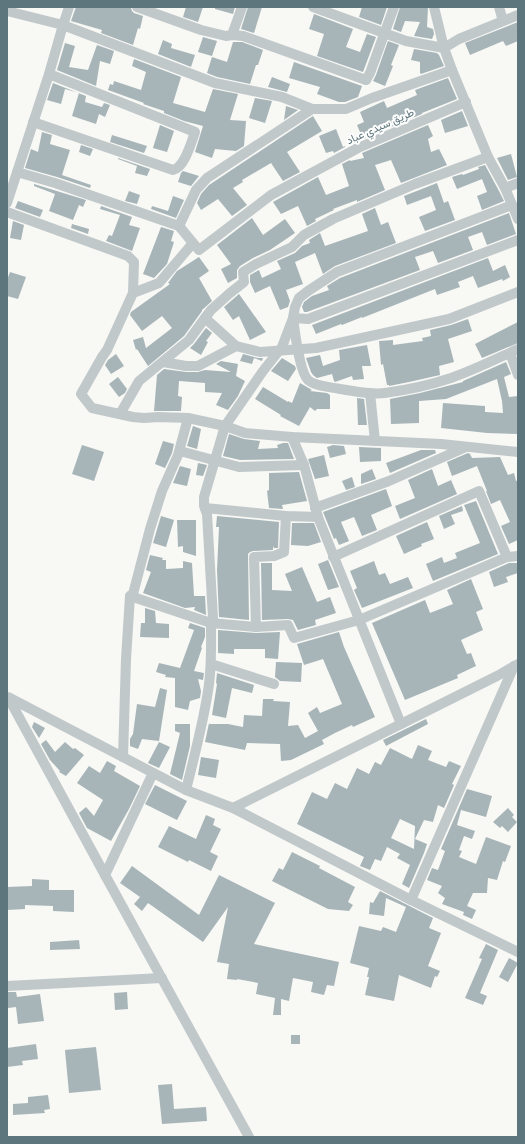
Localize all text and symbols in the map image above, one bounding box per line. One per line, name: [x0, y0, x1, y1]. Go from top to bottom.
street label: طريق سيدي عباد: [344, 106, 417, 150]

